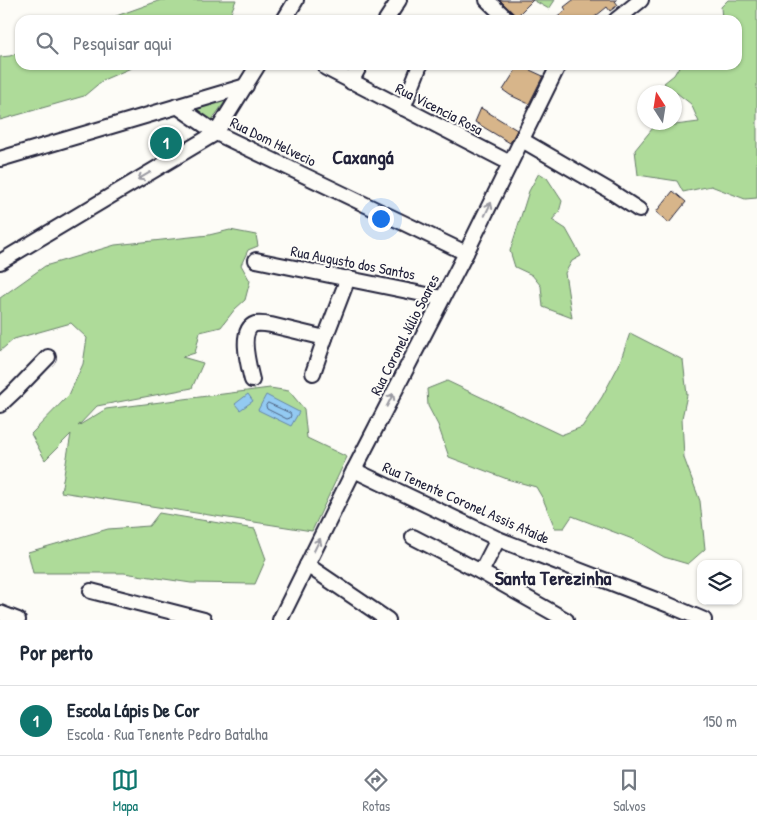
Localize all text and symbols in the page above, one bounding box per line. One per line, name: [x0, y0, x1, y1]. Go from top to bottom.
search box: [15, 15, 742, 70]
icon: search: [33, 29, 61, 57]
text: Pesquisar aqui: [73, 30, 172, 56]
street label: Rua Vicencia Rosa: [392, 78, 487, 140]
north arrow: [637, 85, 682, 130]
street label: Rua Dom Helvecio: [227, 112, 320, 171]
pin: 1: [150, 124, 182, 162]
district label: Caxangá: [332, 143, 394, 171]
one-way arrow: [138, 171, 152, 181]
one-way arrow: [484, 202, 493, 217]
your location: [368, 206, 394, 232]
street label: Rua Augusto dos Santos: [289, 240, 417, 285]
street label: Rua Coronel Júlio Soares: [365, 270, 444, 399]
one-way arrow: [385, 392, 395, 407]
street label: Rua Tenente Coronel Assis Ataide: [379, 456, 553, 549]
one-way arrow: [313, 538, 322, 553]
map controls: [697, 560, 742, 605]
button: layers: [697, 560, 742, 605]
district label: Santa Terezinha: [495, 564, 611, 591]
text: Por perto: [20, 638, 93, 667]
text: Escola Lápis De Cor: [67, 697, 200, 723]
text: 1: [33, 710, 39, 732]
text: 150 m: [703, 710, 737, 732]
text: Escola · Rua Tenente Pedro Batalha: [67, 723, 268, 745]
tab: Mapa: [111, 766, 139, 815]
tab: Rotas: [362, 766, 390, 815]
tab: Salvos: [613, 766, 646, 815]

